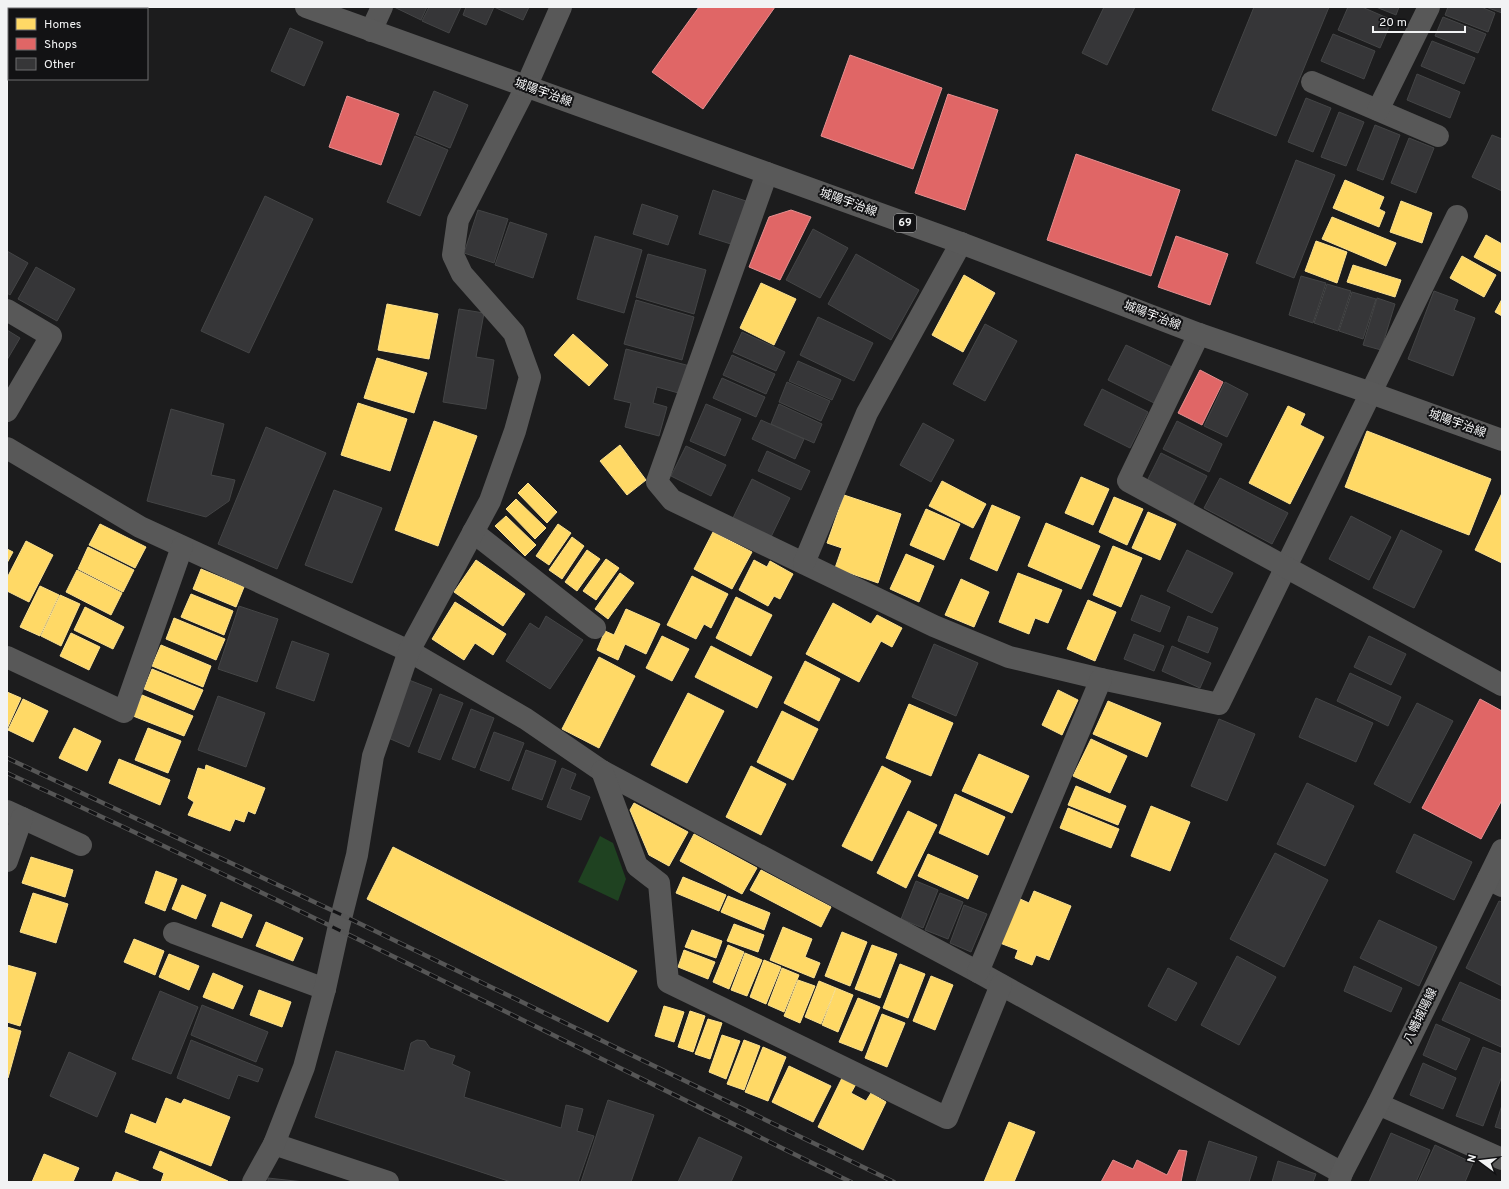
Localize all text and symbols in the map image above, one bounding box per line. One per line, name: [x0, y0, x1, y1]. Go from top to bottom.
legend: [8, 8, 148, 80]
scale bar: [1373, 8, 1465, 34]
text: 20 m: [1379, 15, 1407, 31]
text: Homes: [44, 17, 81, 33]
text: Shops: [44, 37, 77, 53]
text: Other: [44, 57, 76, 73]
street label: 城陽宇治線: [512, 75, 574, 111]
street label: 城陽宇治線: [817, 185, 879, 221]
road number: 69: [894, 214, 916, 232]
street label: 城陽宇治線: [1121, 298, 1183, 334]
street label: 城陽宇治線: [1426, 406, 1488, 442]
street label: 八幡城陽線: [1401, 986, 1441, 1046]
north arrow: [1461, 1141, 1501, 1181]
text: N: [1465, 1153, 1480, 1164]

